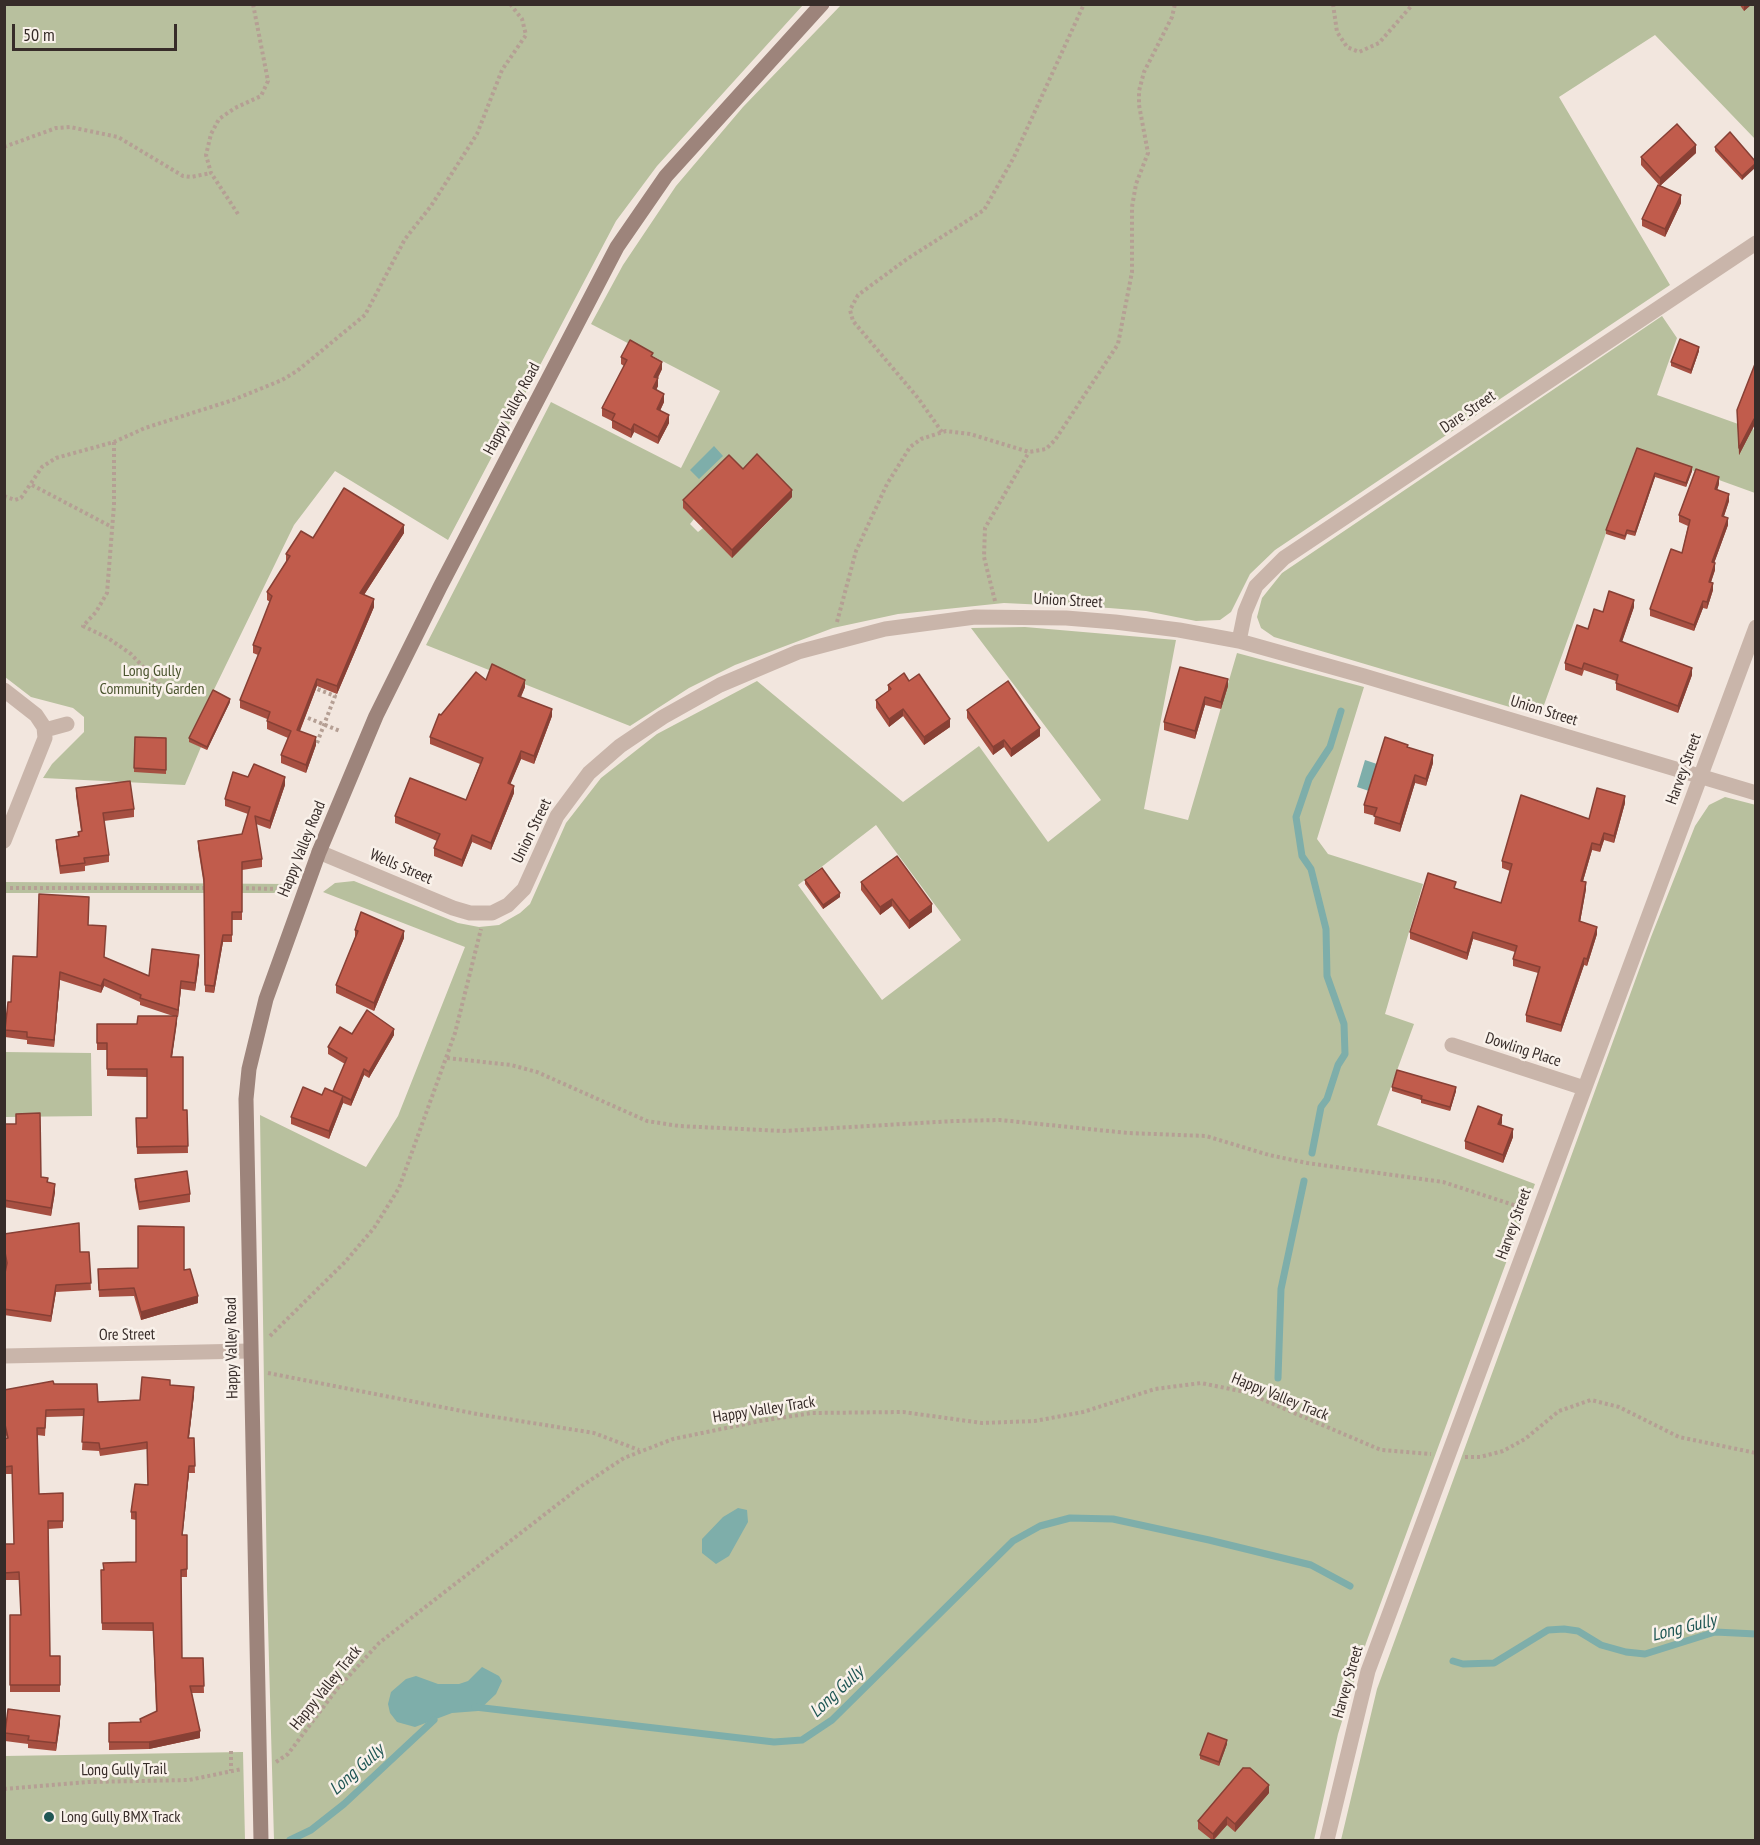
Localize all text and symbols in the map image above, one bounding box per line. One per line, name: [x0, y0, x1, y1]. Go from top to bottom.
scale bar: [15, 12, 180, 50]
text: 50 m: [23, 23, 55, 46]
street label: Happy Valley Road: [480, 360, 544, 458]
street label: Dare Street: [1437, 387, 1499, 437]
street label: Union Street: [1033, 590, 1103, 612]
park label: Long Gully Community Garden: [100, 661, 204, 699]
street label: Union Street: [1508, 692, 1580, 730]
street label: Harvey Street: [1662, 731, 1706, 807]
street label: Union Street: [508, 796, 556, 866]
street label: Happy Valley Road: [274, 798, 330, 900]
street label: Wells Street: [367, 845, 435, 889]
street label: Dowling Place: [1483, 1029, 1563, 1071]
street label: Harvey Street: [1492, 1186, 1536, 1262]
street label: Happy Valley Road: [222, 1297, 242, 1399]
street label: Ore Street: [99, 1325, 155, 1345]
street label: Happy Valley Track: [1229, 1369, 1331, 1425]
street label: Happy Valley Track: [712, 1392, 816, 1428]
water label: Long Gully: [1649, 1610, 1719, 1646]
street label: Happy Valley Track: [286, 1642, 366, 1734]
street label: Harvey Street: [1329, 1644, 1367, 1720]
water label: Long Gully: [806, 1662, 868, 1722]
water label: Long Gully: [325, 1740, 389, 1800]
street label: Long Gully Trail: [81, 1760, 167, 1780]
place label: Long Gully BMX Track: [61, 1807, 180, 1827]
marker: Long Gully BMX Track: [42, 1810, 56, 1824]

